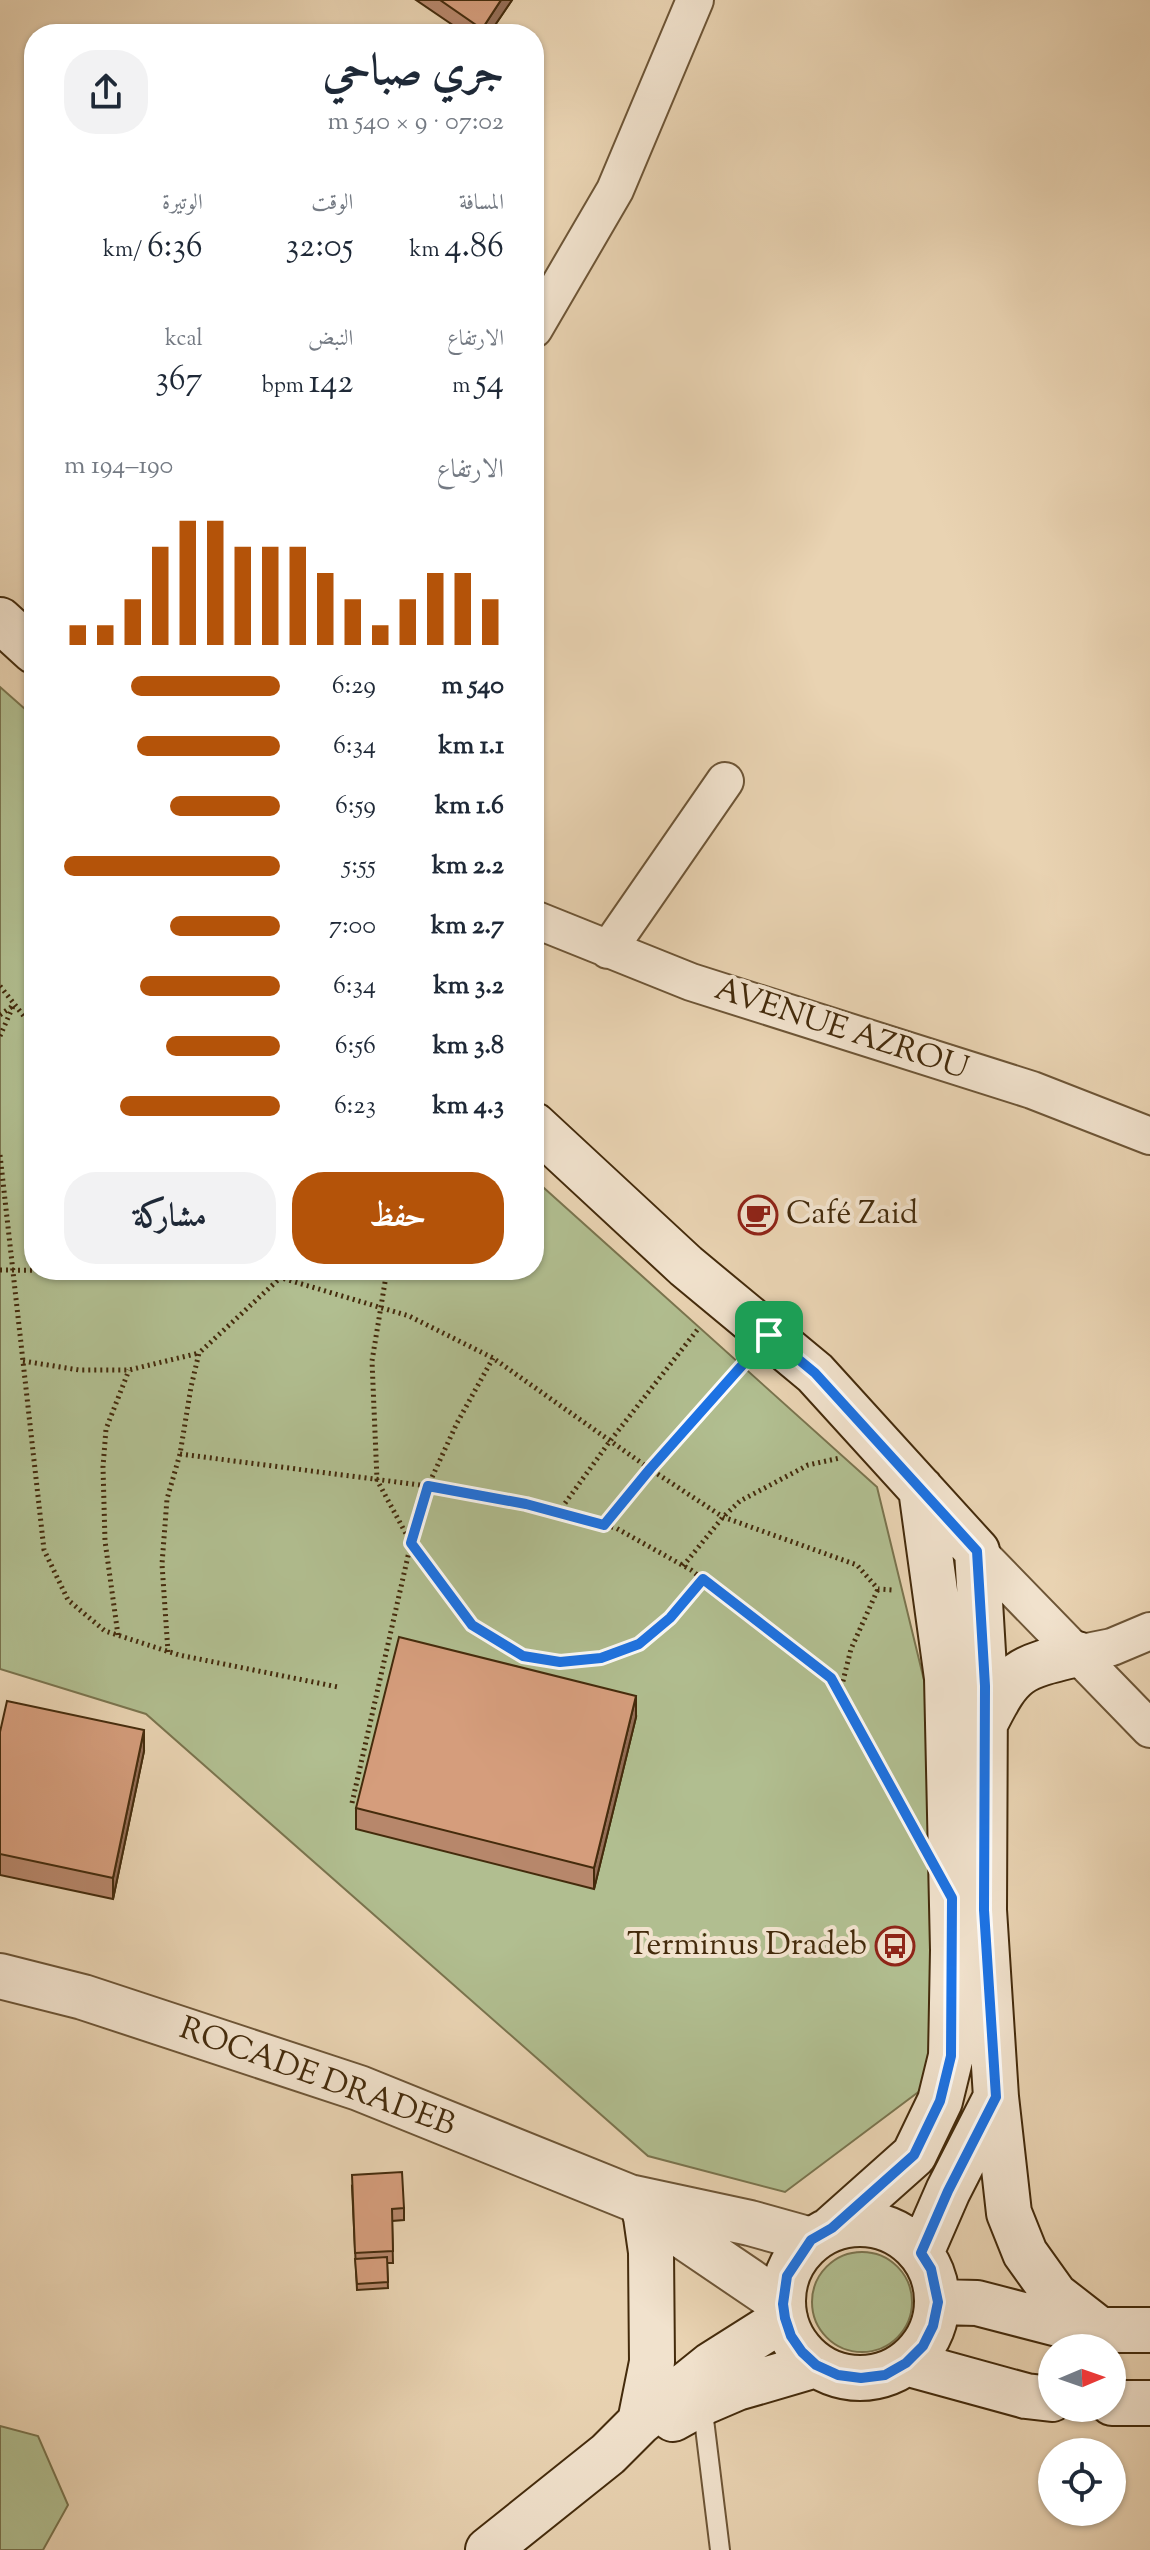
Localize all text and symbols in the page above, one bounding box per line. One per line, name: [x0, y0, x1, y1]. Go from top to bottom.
text: جري صباحي: [323, 42, 504, 105]
button: share: [64, 50, 148, 134]
text: 07:02 · 9 × 540 m: [327, 104, 504, 141]
text: الوتيرة: [162, 188, 203, 220]
text: الوقت: [311, 188, 353, 220]
text: المسافة: [459, 188, 504, 220]
text: 6:36: [147, 223, 203, 272]
text: 32:05: [286, 223, 353, 272]
text: 4.86: [444, 223, 504, 272]
text: /km: [103, 235, 147, 267]
text: km: [410, 235, 444, 267]
text: kcal: [165, 324, 203, 356]
text: النبض: [308, 324, 353, 356]
text: الارتفاع: [447, 324, 504, 356]
text: 367: [155, 356, 203, 405]
text: 142: [309, 359, 353, 408]
text: 54: [475, 359, 504, 408]
text: bpm: [262, 371, 309, 403]
text: m: [452, 371, 475, 403]
text: 190–194 m: [64, 448, 173, 485]
text: الارتفاع: [437, 452, 504, 489]
text: 6:29: [332, 668, 376, 705]
text: 540 m: [441, 668, 504, 705]
text: 6:34: [333, 728, 376, 765]
text: 1.1 km: [439, 728, 504, 765]
text: 6:59: [335, 788, 376, 825]
text: 1.6 km: [435, 788, 504, 825]
text: 5:55: [342, 848, 376, 885]
text: 2.2 km: [432, 848, 504, 885]
text: 7:00: [329, 908, 376, 945]
text: 2.7 km: [431, 908, 504, 945]
street label: AVENUE AZROU: [708, 967, 974, 1093]
text: 6:34: [333, 968, 376, 1005]
text: 3.2 km: [434, 968, 504, 1005]
text: 6:56: [335, 1028, 376, 1065]
text: 3.8 km: [433, 1028, 504, 1065]
text: 6:23: [334, 1088, 376, 1125]
text: 4.3 km: [433, 1088, 504, 1125]
button: مشاركة: [64, 1172, 276, 1264]
button: حفظ: [292, 1172, 504, 1264]
place label: Café Zaid: [786, 1192, 918, 1238]
cafe icon: Café Zaid: [737, 1194, 779, 1236]
pin: [735, 1301, 803, 1369]
icon: arrive: [747, 1313, 791, 1357]
place label: Terminus Dradeb: [627, 1923, 867, 1969]
bus stop icon: Terminus Dradeb: [874, 1925, 916, 1967]
street label: ROCADE DRADEB: [173, 2007, 461, 2149]
north arrow: [1038, 2334, 1126, 2422]
map controls: [1038, 2334, 1126, 2526]
button: locate: [1038, 2438, 1126, 2526]

